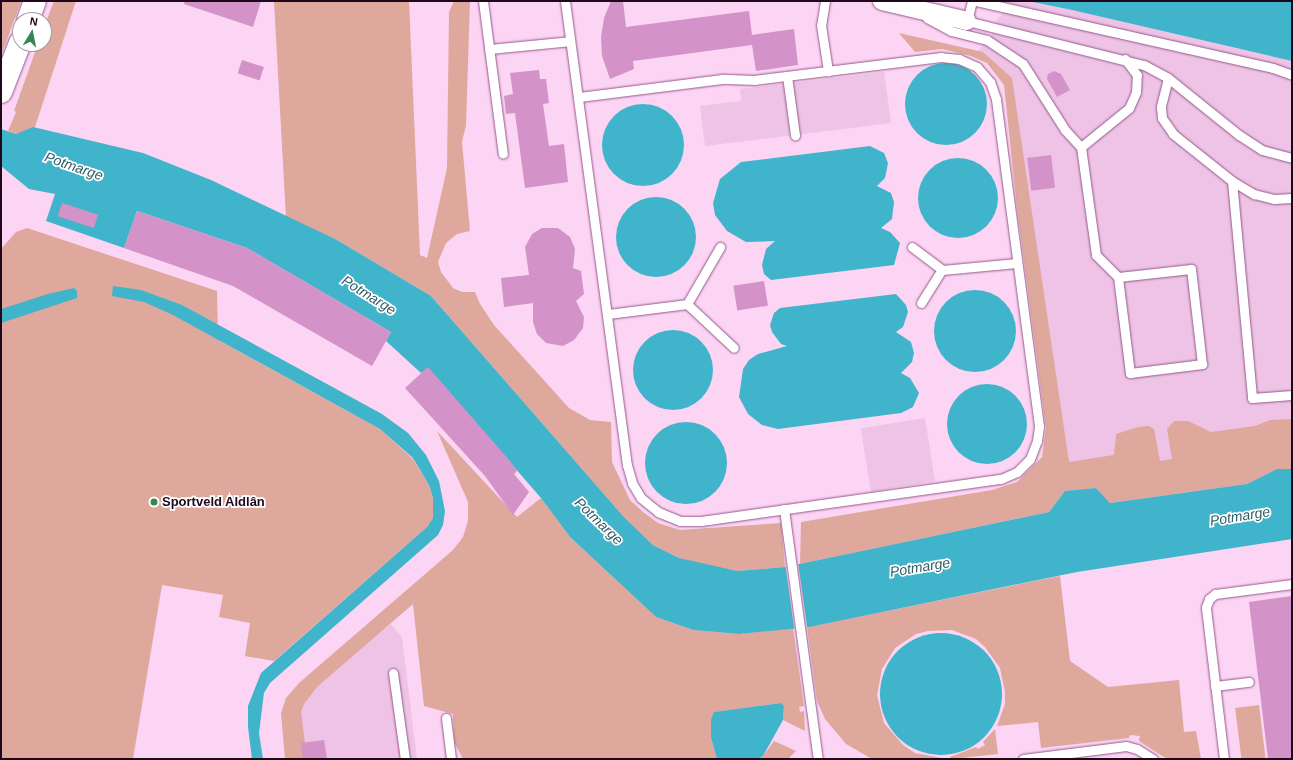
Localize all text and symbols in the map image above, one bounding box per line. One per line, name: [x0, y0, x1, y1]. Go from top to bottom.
north arrow: [12, 12, 52, 52]
text: N: [29, 15, 39, 28]
water label: Potmarge: [43, 148, 105, 184]
water label: Potmarge: [339, 272, 399, 318]
place label: Sportveld Aldlân: [162, 494, 265, 510]
water label: Potmarge: [571, 494, 627, 548]
marker: Sportveld Aldlân: [149, 497, 159, 507]
water label: Potmarge: [1209, 503, 1271, 529]
water label: Potmarge: [889, 554, 951, 580]

